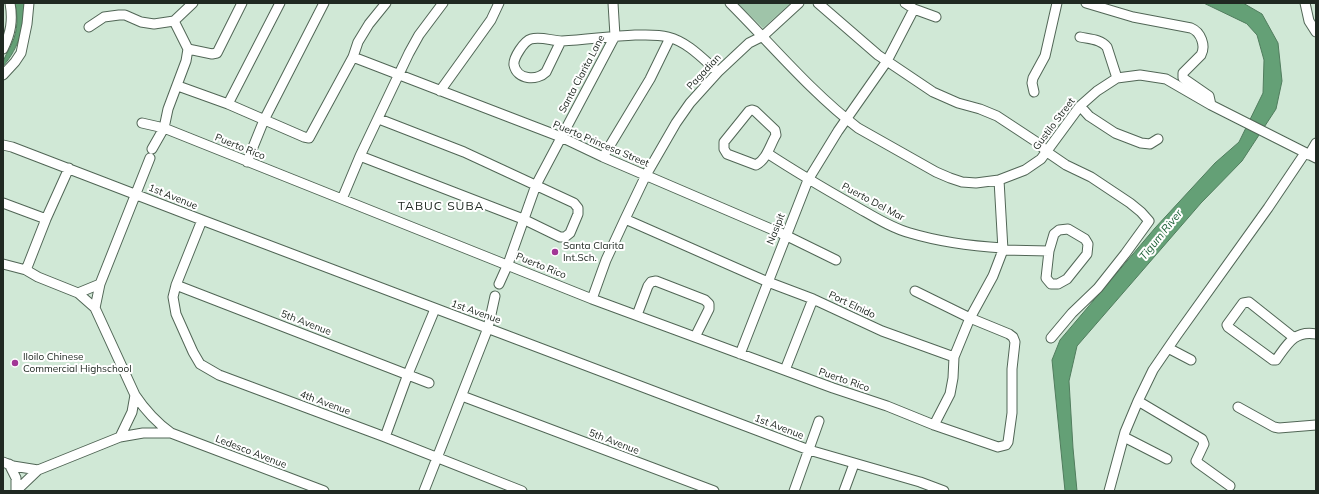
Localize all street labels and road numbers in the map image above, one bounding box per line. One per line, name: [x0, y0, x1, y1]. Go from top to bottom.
street label: Santa Clarita Lane: [556, 33, 608, 115]
street label: Pagadian: [684, 52, 724, 92]
street label: Gustilo Street: [1030, 96, 1078, 152]
street label: Puerto Princesa Street: [551, 118, 651, 170]
street label: Puerto Rico: [213, 131, 267, 163]
street label: Puerto Del Mar: [840, 180, 906, 224]
street label: 1st Avenue: [147, 182, 199, 212]
street label: Nasipit: [764, 212, 788, 246]
street label: Puerto Rico: [514, 250, 568, 282]
street label: Port Elnido: [827, 289, 877, 321]
street label: 1st Avenue: [450, 297, 502, 327]
street label: 5th Avenue: [279, 308, 333, 338]
street label: Puerto Rico: [817, 366, 871, 394]
street label: 4th Avenue: [298, 388, 352, 418]
street label: 1st Avenue: [753, 412, 805, 442]
street label: 5th Avenue: [587, 427, 641, 457]
street label: Ledesco Avenue: [214, 433, 288, 471]

